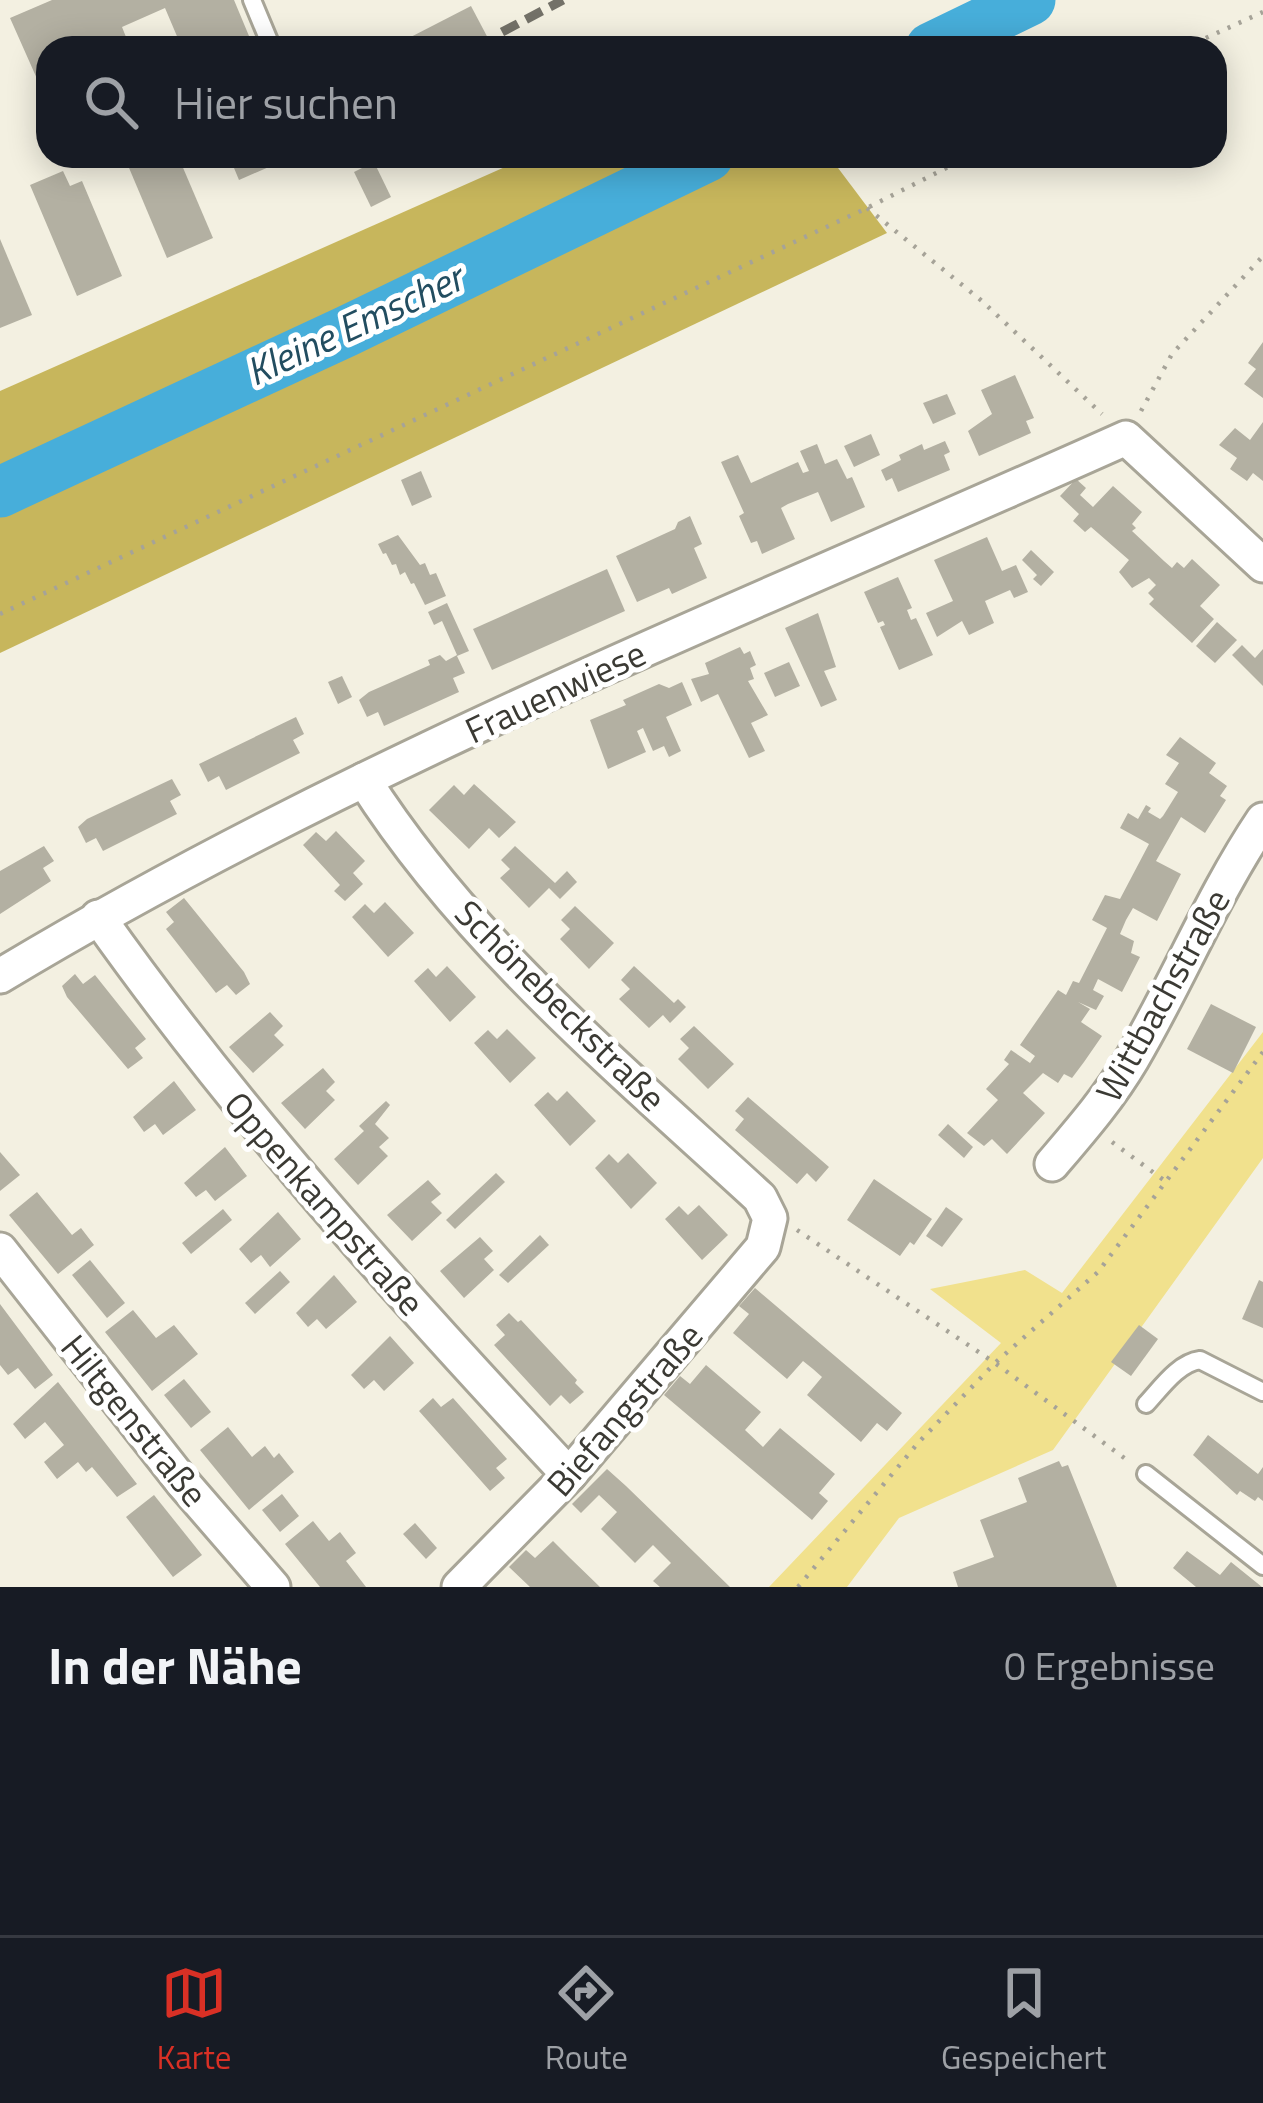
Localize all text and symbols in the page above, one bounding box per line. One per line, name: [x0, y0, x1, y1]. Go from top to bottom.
search box: [36, 36, 1227, 168]
text: Hier suchen: [174, 68, 398, 136]
icon: search: [78, 69, 144, 135]
water label: Kleine Emscher: [236, 246, 476, 400]
street label: Frauenwiese: [456, 625, 654, 757]
street label: Wittbachstraße: [1081, 879, 1243, 1111]
street label: Schönebeckstraße: [443, 887, 679, 1123]
street label: Oppenkampstraße: [212, 1078, 438, 1328]
street label: Biefangstraße: [533, 1310, 715, 1508]
street label: Hiltgenstraße: [48, 1322, 222, 1518]
text: In der Nähe: [48, 1626, 302, 1704]
text: 0 Ergebnisse: [1004, 1636, 1215, 1695]
tab: Karte: [157, 1960, 232, 2082]
tab: Route: [545, 1960, 628, 2082]
tab: Gespeichert: [941, 1960, 1106, 2082]

